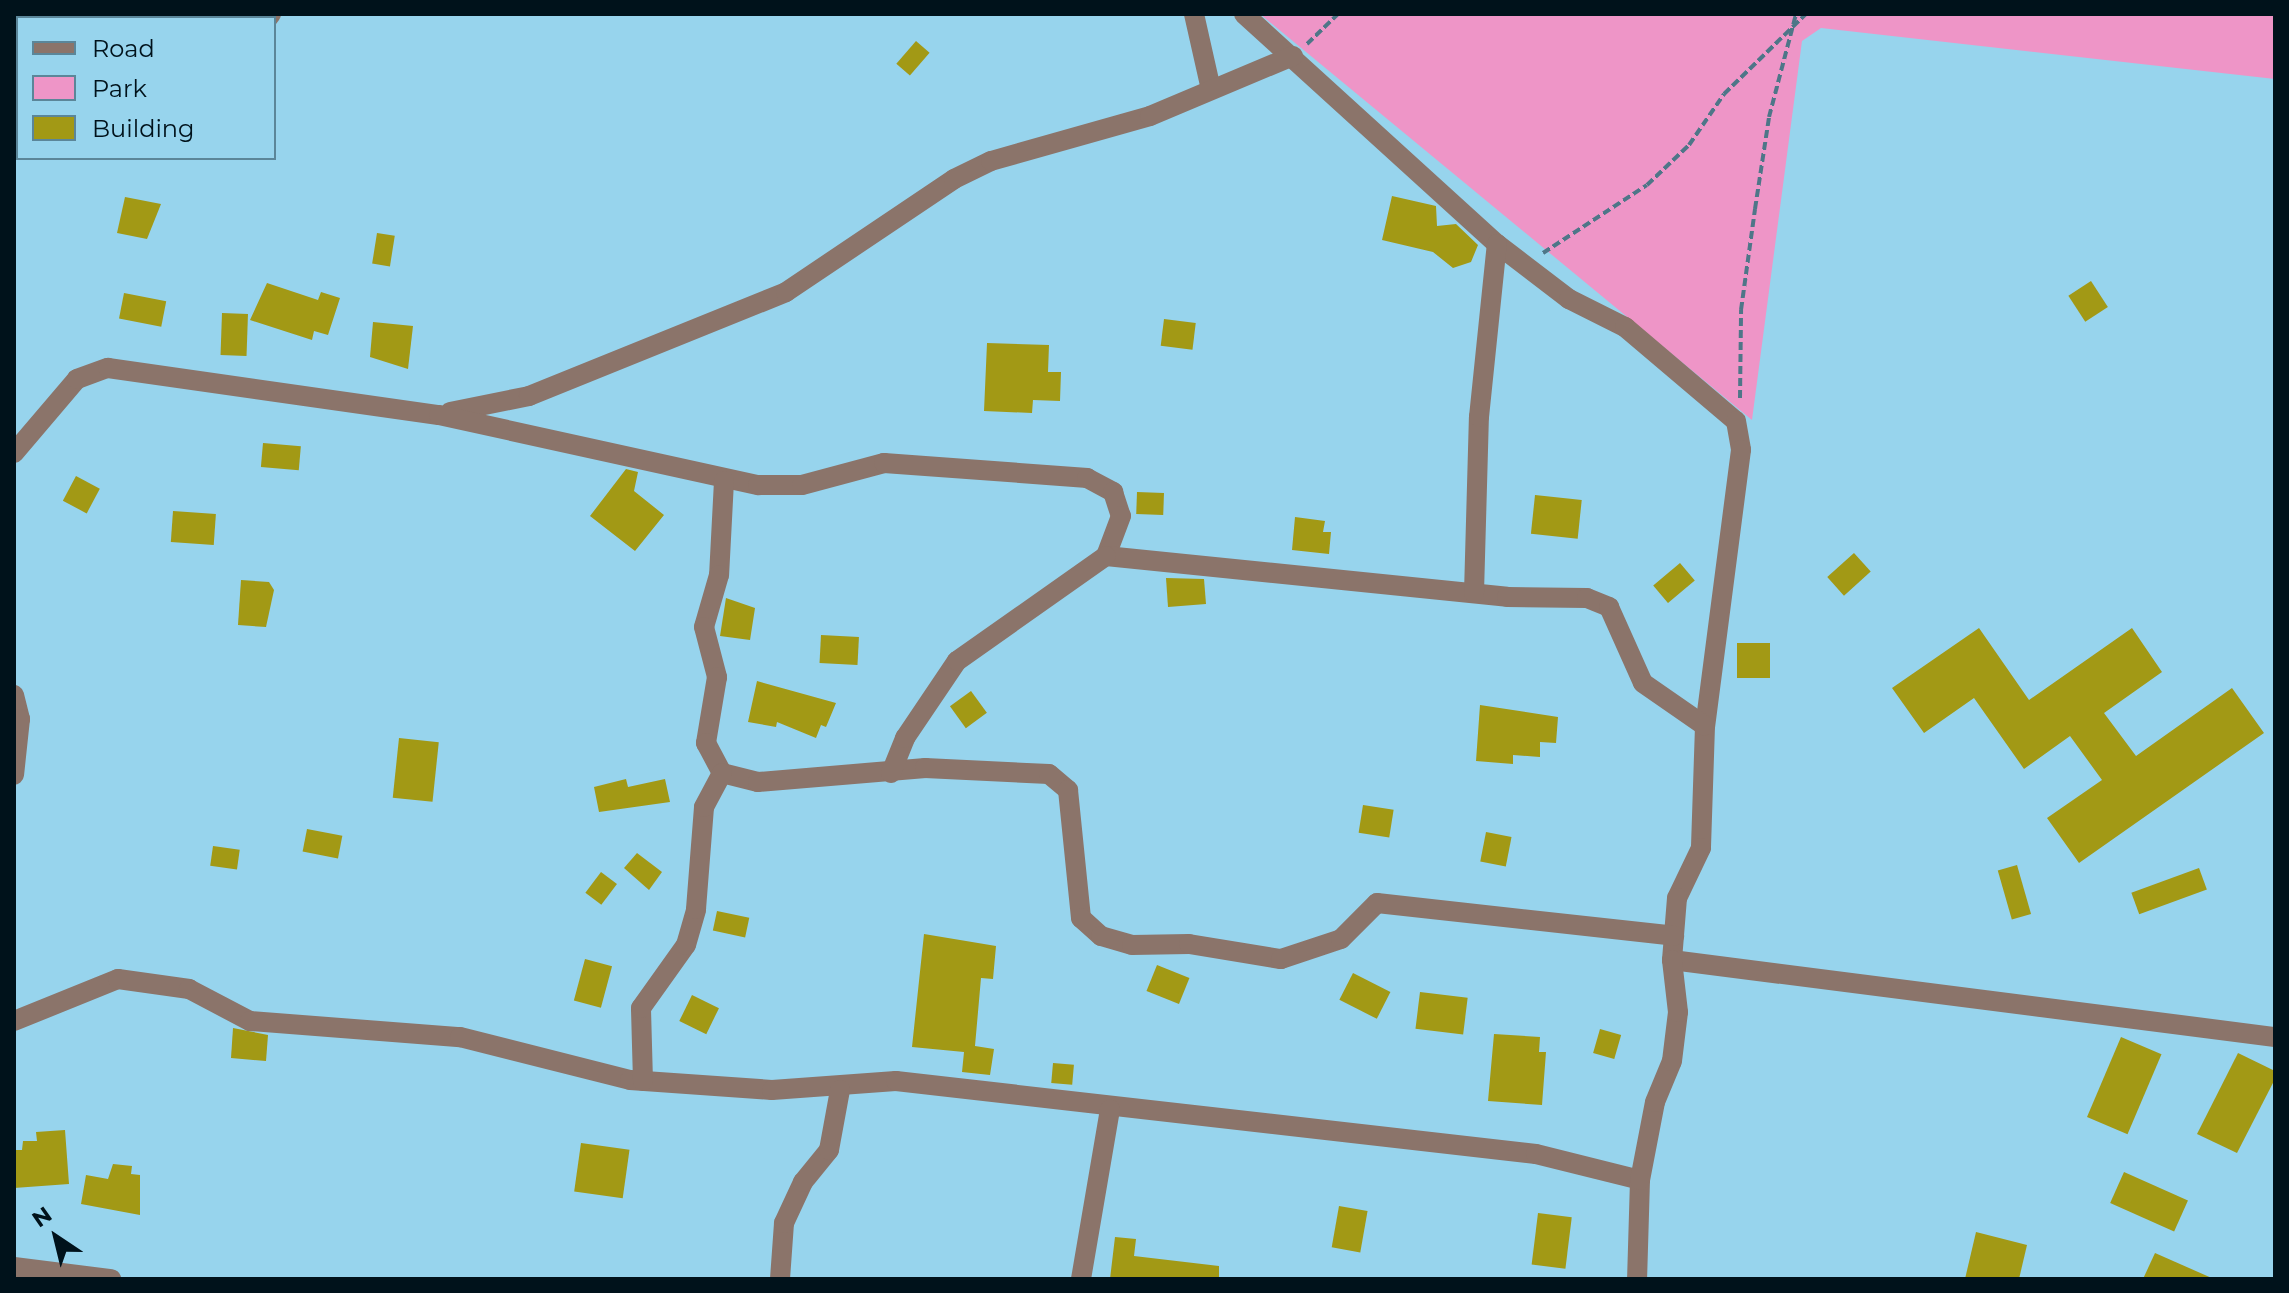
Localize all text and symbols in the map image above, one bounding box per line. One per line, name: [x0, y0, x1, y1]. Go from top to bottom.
legend: [16, 16, 276, 160]
text: Road: [92, 34, 155, 63]
text: Park: [92, 74, 147, 103]
text: Building: [92, 114, 195, 143]
north arrow: [16, 1197, 96, 1277]
text: N: [27, 1201, 57, 1233]

